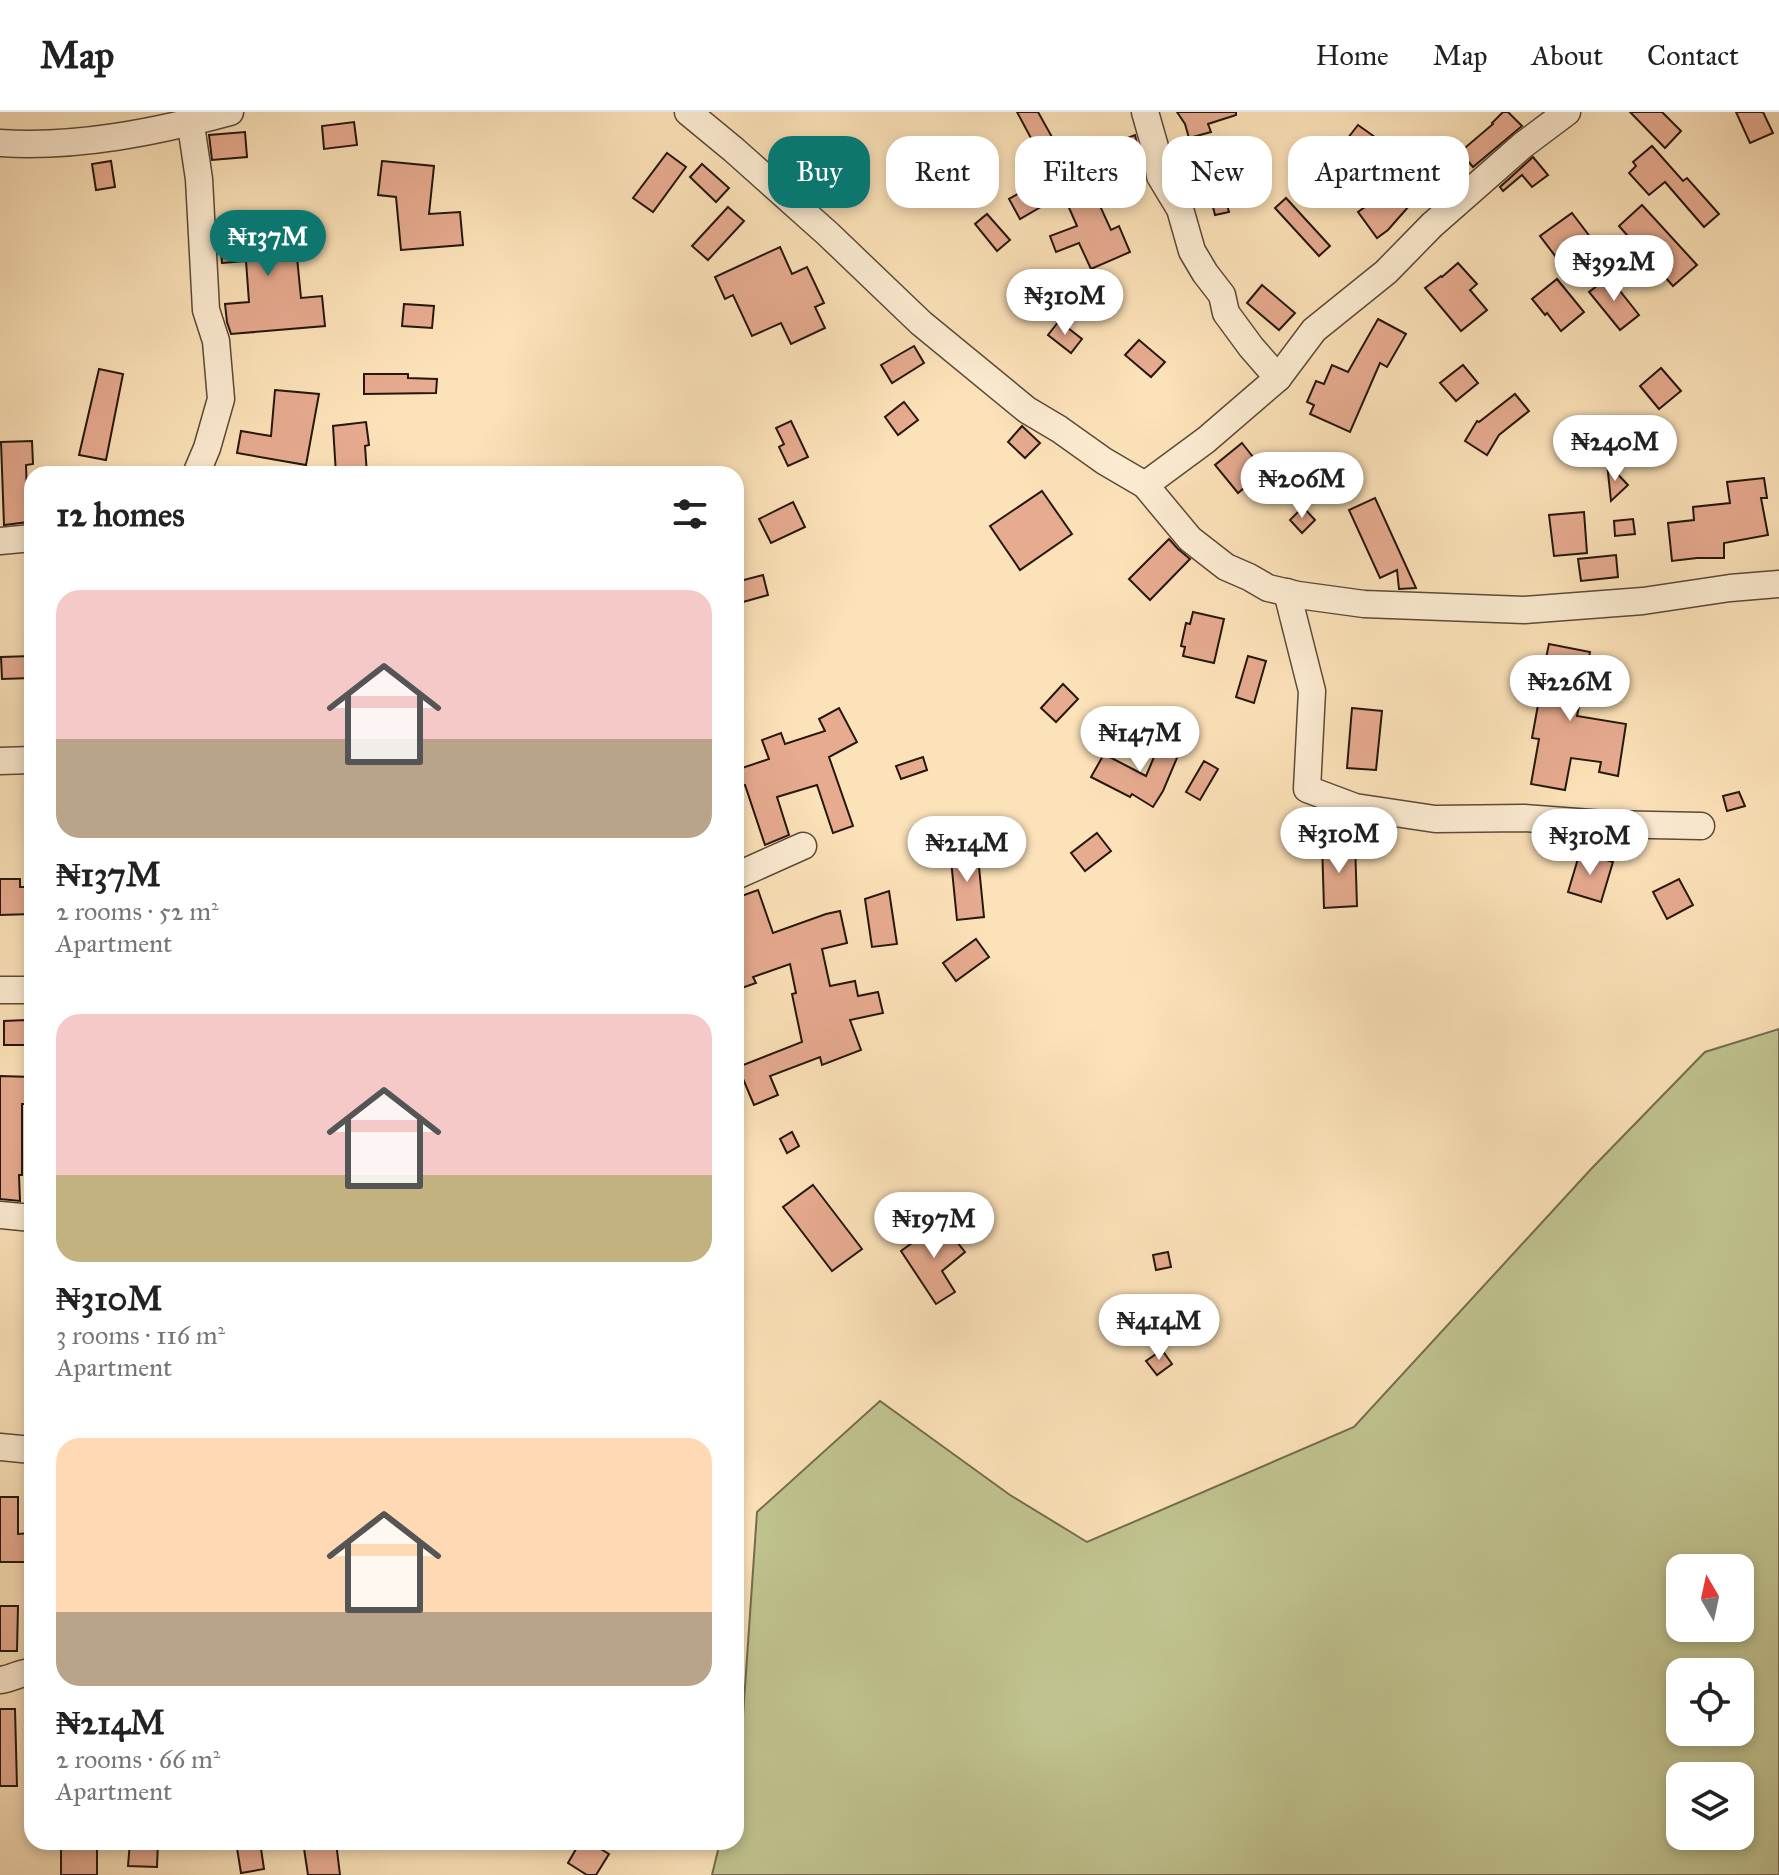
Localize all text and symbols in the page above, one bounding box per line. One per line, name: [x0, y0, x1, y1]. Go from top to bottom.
text: Map: [40, 32, 114, 78]
text: Home: [1316, 38, 1389, 73]
text: Map: [1433, 38, 1487, 73]
text: About: [1531, 38, 1603, 73]
text: Contact: [1647, 38, 1739, 73]
chip: Buy: [768, 136, 870, 208]
chip: Rent: [886, 136, 999, 208]
chip: Filters: [1015, 136, 1146, 208]
chip: New: [1162, 136, 1272, 208]
chip: Apartment: [1288, 136, 1469, 208]
pin: ₦137M: [212, 210, 324, 278]
text: ₦137M: [228, 220, 308, 252]
pin: ₦392M: [1558, 235, 1670, 303]
text: ₦392M: [1573, 245, 1655, 277]
pin: ₦310M: [1009, 269, 1121, 337]
text: ₦310M: [1024, 279, 1106, 311]
pin: ₦240M: [1559, 415, 1671, 483]
text: ₦240M: [1571, 425, 1659, 457]
pin: ₦206M: [1246, 452, 1358, 520]
text: ₦206M: [1259, 462, 1345, 494]
icon: filters: [668, 492, 712, 536]
text: 12 homes: [56, 494, 185, 535]
icon: home: [312, 642, 456, 786]
pin: ₦226M: [1514, 655, 1626, 723]
text: ₦226M: [1528, 665, 1612, 697]
pin: ₦147M: [1084, 706, 1196, 774]
text: ₦147M: [1098, 716, 1182, 748]
pin: ₦310M: [1283, 807, 1395, 875]
pin: ₦310M: [1534, 809, 1646, 877]
pin: ₦214M: [911, 816, 1023, 884]
text: ₦310M: [1298, 817, 1380, 849]
text: ₦310M: [1549, 819, 1631, 851]
text: ₦214M: [925, 826, 1009, 858]
text: ₦137M: [56, 854, 161, 895]
text: 2 rooms · 52 m²: [56, 895, 219, 927]
text: Apartment: [56, 927, 172, 959]
icon: home: [312, 1066, 456, 1210]
pin: ₦197M: [878, 1192, 990, 1260]
text: ₦197M: [892, 1202, 976, 1234]
text: ₦310M: [56, 1278, 162, 1319]
pin: ₦414M: [1103, 1294, 1215, 1362]
text: ₦414M: [1117, 1304, 1201, 1336]
text: 3 rooms · 116 m²: [56, 1319, 225, 1351]
text: Apartment: [56, 1351, 172, 1383]
icon: home: [312, 1490, 456, 1634]
north arrow: [1666, 1554, 1754, 1642]
map controls: [1666, 1554, 1754, 1850]
button: locate: [1666, 1658, 1754, 1746]
text: ₦214M: [56, 1702, 165, 1743]
text: 2 rooms · 66 m²: [56, 1743, 220, 1775]
button: layers: [1666, 1762, 1754, 1850]
text: Apartment: [56, 1775, 172, 1807]

